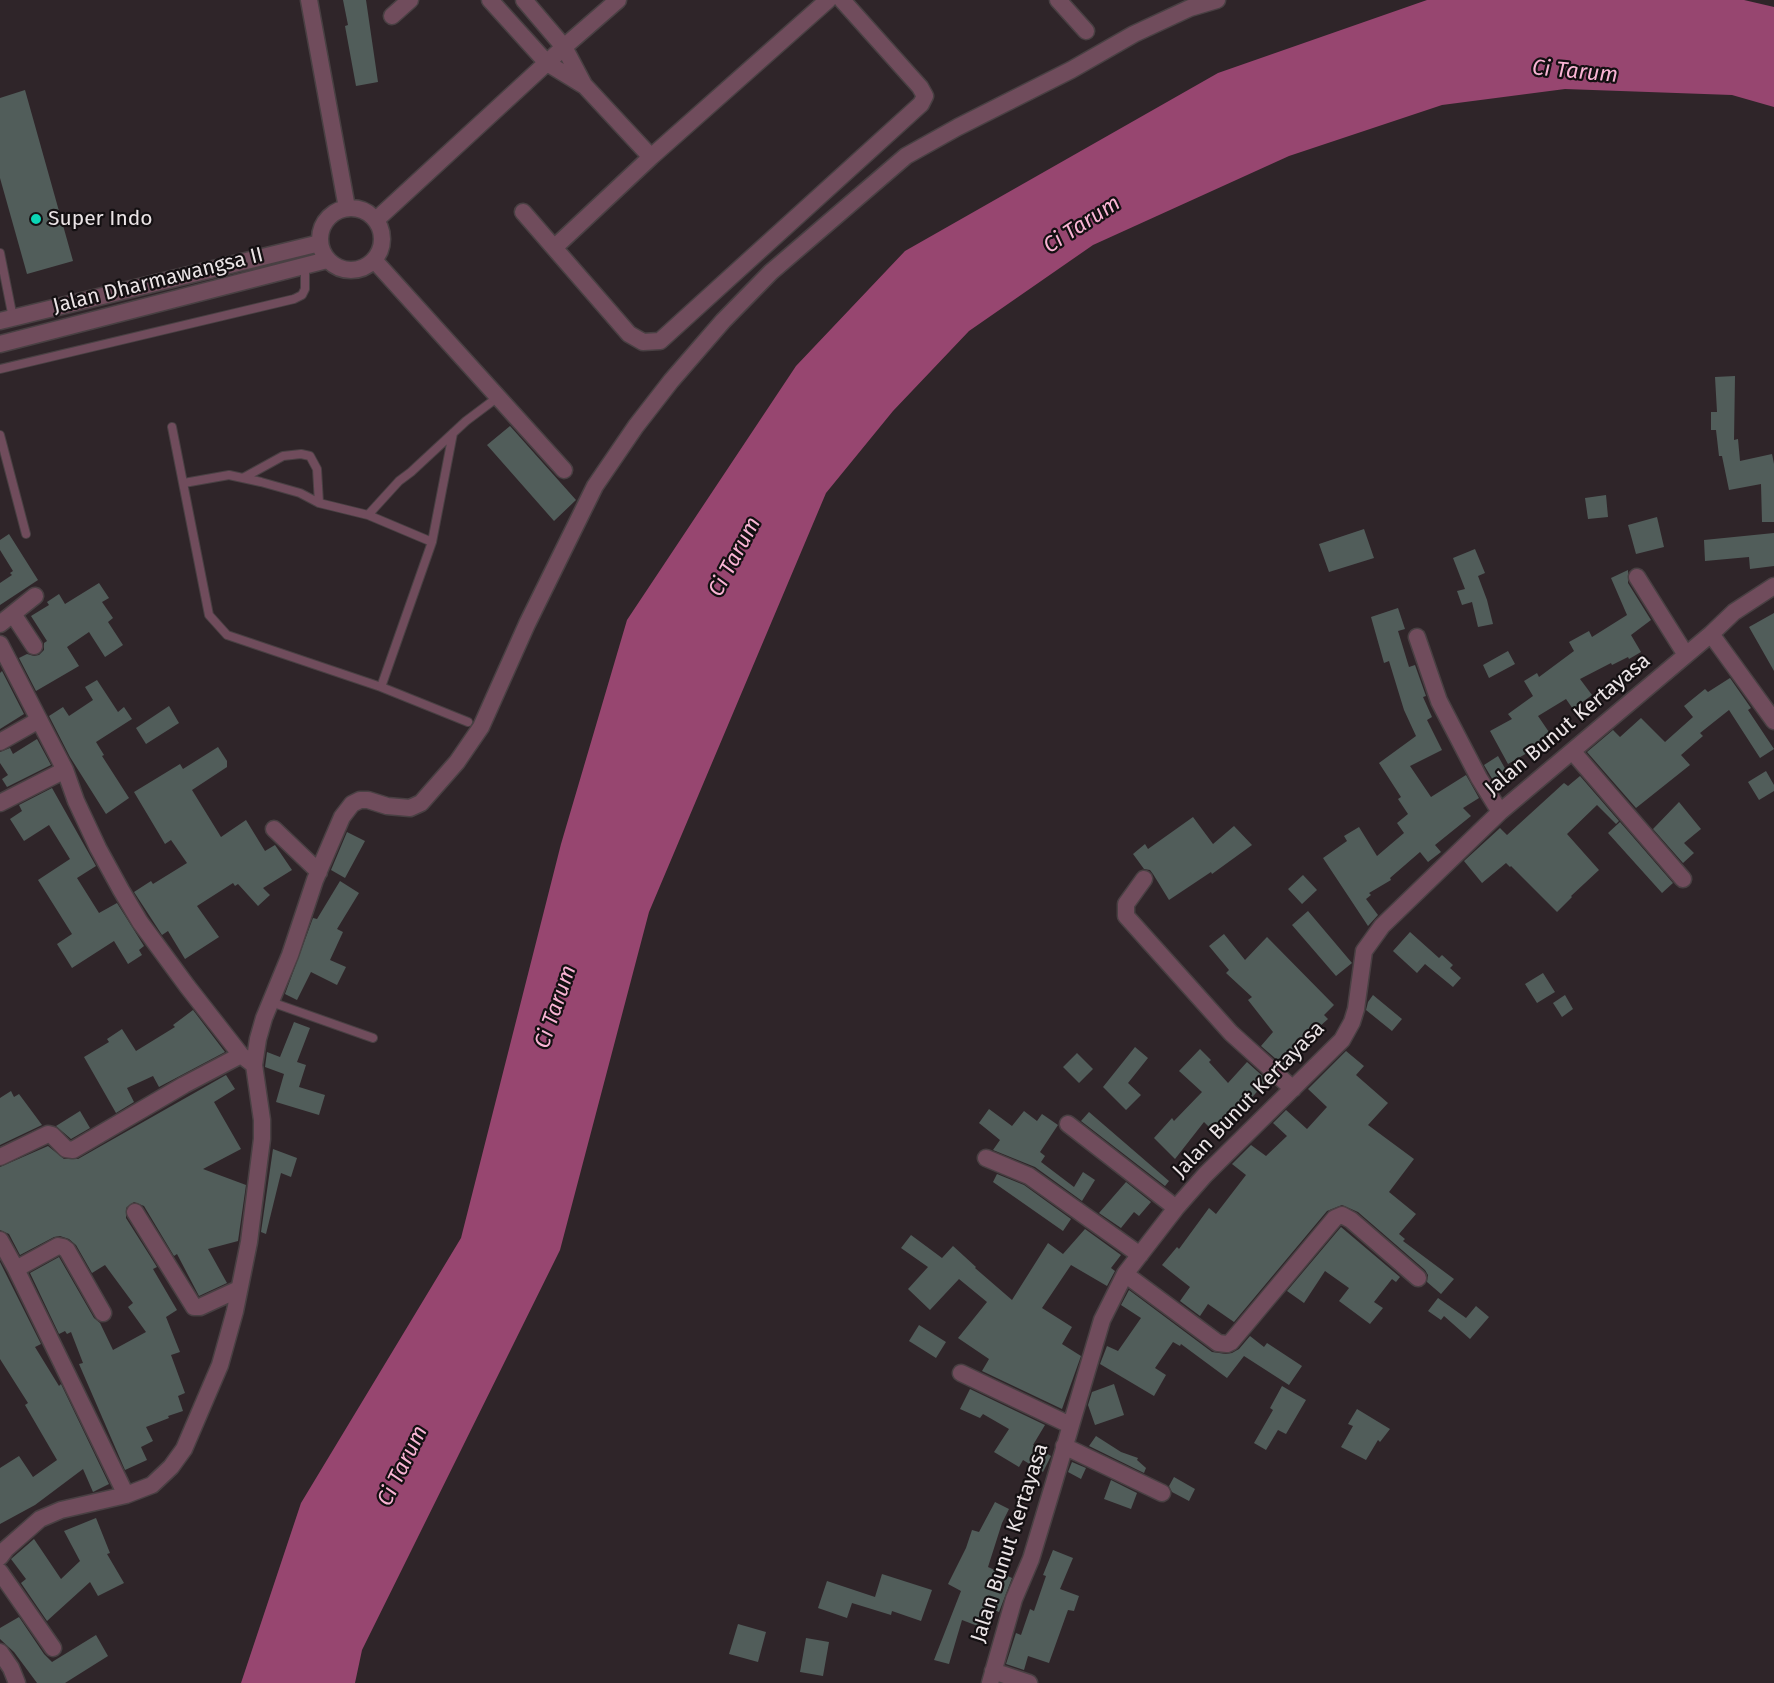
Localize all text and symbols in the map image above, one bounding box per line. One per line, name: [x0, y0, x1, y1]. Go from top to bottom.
water label: Ci Tarum: [1531, 55, 1619, 89]
water label: Ci Tarum: [1039, 190, 1125, 260]
place label: Super Indo: [48, 206, 153, 232]
marker: Super Indo: [29, 212, 43, 226]
street label: Jalan Dharmawangsa II: [50, 243, 266, 319]
water label: Ci Tarum: [703, 513, 767, 601]
street label: Jalan Bunut Kertayasa: [1480, 648, 1656, 802]
water label: Ci Tarum: [529, 962, 583, 1052]
street label: Jalan Bunut Kertayasa: [1168, 1016, 1330, 1184]
water label: Ci Tarum: [372, 1421, 434, 1511]
street label: Jalan Bunut Kertayasa: [966, 1440, 1054, 1646]

